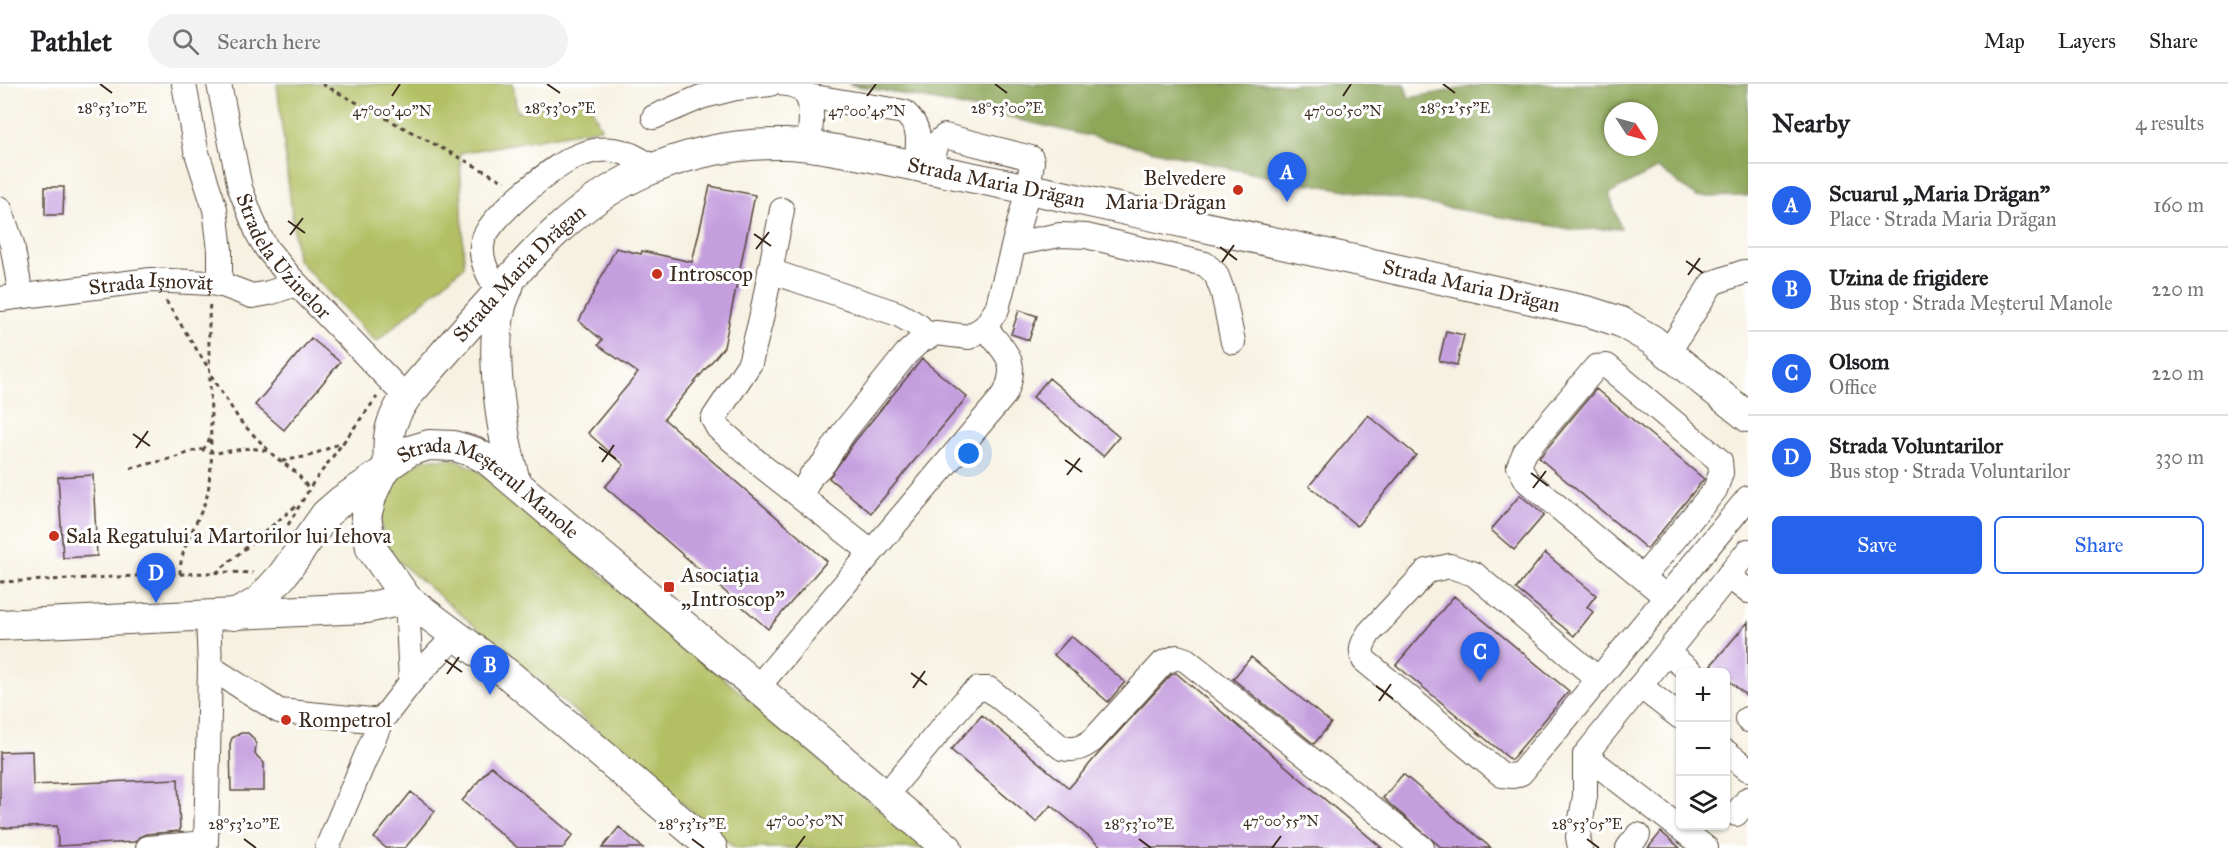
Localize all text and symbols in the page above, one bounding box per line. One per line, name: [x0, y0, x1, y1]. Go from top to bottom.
search box: [148, 14, 568, 68]
text: Pathlet: [30, 24, 112, 59]
icon: search: [169, 25, 202, 58]
text: Search here: [217, 28, 321, 55]
text: Map: [1984, 28, 2025, 54]
text: Layers: [2058, 28, 2116, 54]
text: Share: [2149, 28, 2198, 54]
text: 28°53'10"E: [77, 99, 147, 117]
text: 28°53'05"E: [525, 99, 596, 117]
text: 28°53'00"E: [971, 99, 1044, 117]
text: 28°52'55"E: [1420, 99, 1491, 117]
text: 47°00'40"N: [352, 102, 432, 120]
text: 47°00'45"N: [828, 102, 906, 120]
text: 47°00'50"N: [1304, 102, 1382, 120]
north arrow: [1604, 102, 1658, 156]
text: Nearby: [1772, 107, 1850, 139]
text: 4 results: [2135, 111, 2204, 135]
street label: Strada Maria Drăgan: [905, 151, 1088, 214]
pin: A: [1268, 152, 1306, 202]
place label: Belvedere Maria Drăgan: [1105, 165, 1226, 215]
text: Scuarul „Maria Drăgan”: [1829, 180, 2050, 207]
marker: Belvedere Maria Drăgan: [1231, 183, 1245, 197]
street label: Stradela Uzinelor: [230, 189, 337, 325]
text: A: [1785, 193, 1798, 217]
text: 160 m: [2153, 193, 2204, 217]
street label: Strada Maria Drăgan: [447, 199, 591, 347]
text: Place · Strada Maria Drăgan: [1829, 207, 2057, 231]
street label: Strada Maria Drăgan: [1380, 253, 1563, 318]
place label: Introscop: [669, 261, 753, 287]
text: Uzina de frigidere: [1829, 264, 1988, 291]
street label: Strada Ișnovăț: [87, 267, 215, 301]
marker: Introscop: [650, 267, 664, 281]
text: B: [1785, 277, 1798, 301]
text: 220 m: [2152, 277, 2204, 301]
text: Bus stop · Strada Meșterul Manole: [1829, 291, 2113, 315]
text: Olsom: [1829, 348, 1889, 375]
text: C: [1785, 361, 1798, 385]
text: 220 m: [2152, 361, 2204, 385]
text: Office: [1829, 375, 1877, 399]
street label: Strada Meșterul Manole: [392, 432, 585, 545]
text: Strada Voluntarilor: [1829, 432, 2003, 459]
your location: [954, 439, 983, 468]
text: D: [1784, 445, 1799, 469]
text: 330 m: [2155, 445, 2204, 469]
text: Bus stop · Strada Voluntarilor: [1829, 459, 2070, 483]
button: Save: [1772, 516, 1982, 574]
button: Share: [1994, 516, 2204, 574]
place label: Sala Regatului a Martorilor lui Iehova: [66, 523, 391, 549]
marker: Sala Regatului a Martorilor lui Iehova: [47, 529, 61, 543]
pin: D: [136, 554, 176, 603]
place label: Asociația „Introscop”: [680, 562, 785, 612]
marker: Asociația „Introscop”: [662, 580, 676, 594]
pin: C: [1460, 632, 1500, 682]
pin: B: [470, 646, 510, 695]
map controls: [1676, 668, 1730, 830]
button: +: [1676, 668, 1730, 722]
place label: Rompetrol: [298, 707, 392, 733]
marker: Rompetrol: [279, 713, 293, 727]
button: −: [1676, 722, 1730, 776]
button: layers: [1676, 776, 1730, 830]
text: 47°00'50"N: [766, 812, 844, 830]
text: 47°00'55"N: [1243, 812, 1319, 830]
text: 28°53'20"E: [208, 815, 280, 833]
text: 28°53'15"E: [658, 815, 726, 833]
text: 28°53'10"E: [1104, 815, 1174, 833]
text: 28°53'05"E: [1552, 815, 1623, 833]

